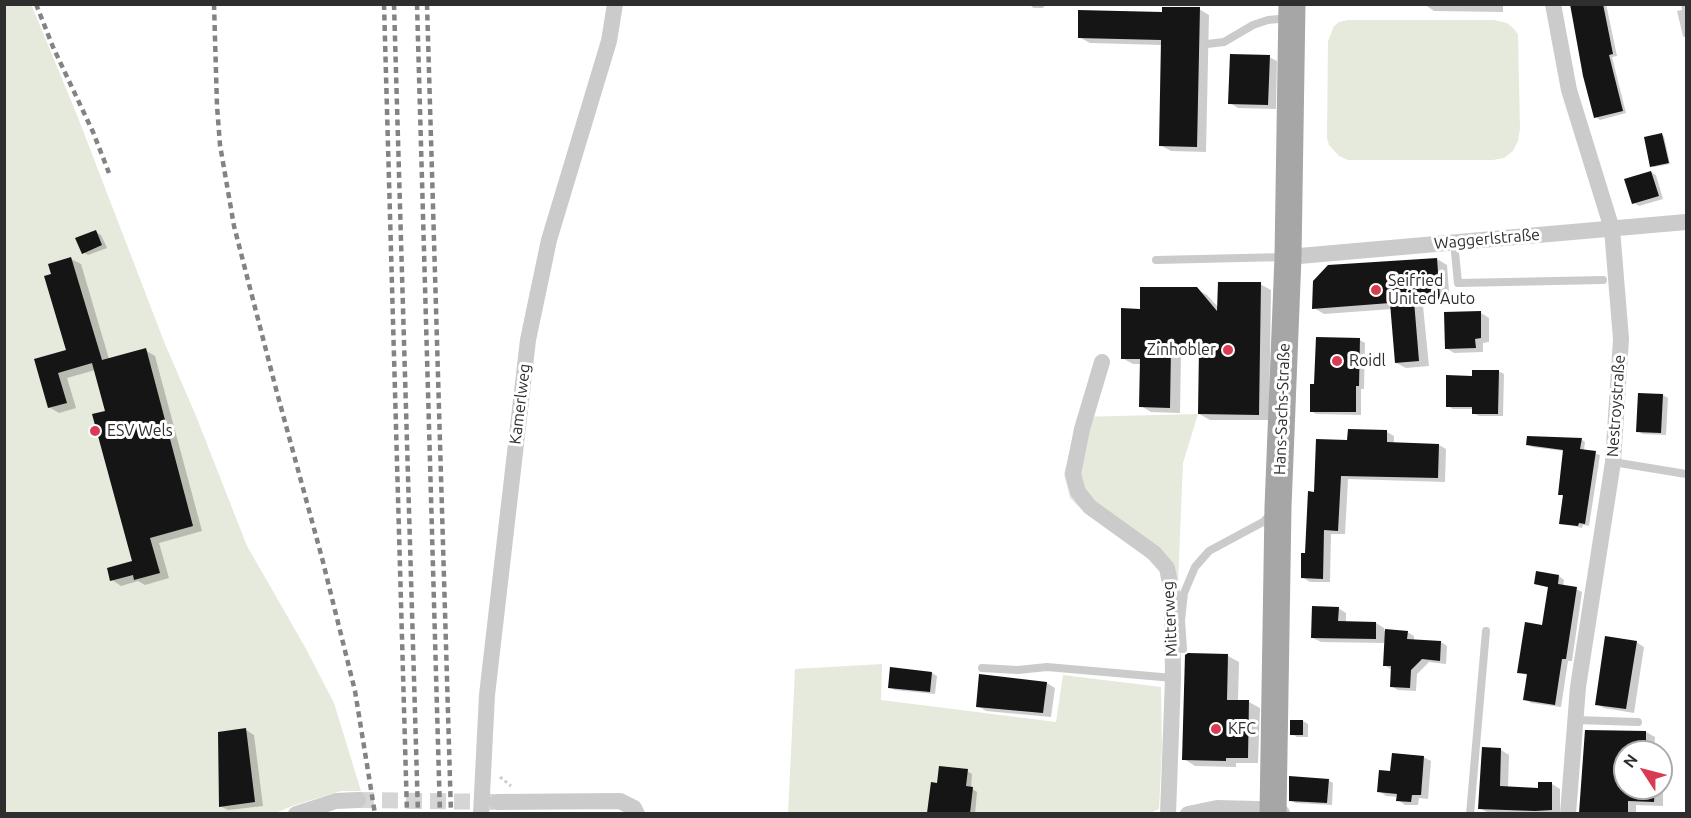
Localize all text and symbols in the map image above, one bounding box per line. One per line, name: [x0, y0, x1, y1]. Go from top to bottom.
street label: Waggerlstraße: [1433, 225, 1541, 253]
place label: Seifried United Auto: [1388, 271, 1475, 309]
marker: Seifried United Auto: [1369, 283, 1383, 297]
place label: Zinhobler: [1147, 340, 1216, 360]
marker: Zinhobler: [1221, 343, 1235, 357]
street label: Hans-Sachs-Straße: [1270, 343, 1294, 475]
place label: Roidl: [1349, 351, 1386, 371]
marker: Roidl: [1330, 354, 1344, 368]
street label: Nestroystraße: [1603, 354, 1629, 458]
street label: Kamerlweg: [506, 363, 534, 445]
place label: ESV Wels: [107, 421, 173, 441]
marker: ESV Wels: [88, 424, 102, 438]
street label: Mitterweg: [1158, 581, 1182, 657]
place label: KFC: [1228, 719, 1256, 739]
marker: KFC: [1209, 722, 1223, 736]
north arrow: [1613, 740, 1673, 800]
text: N: [1619, 750, 1641, 771]

